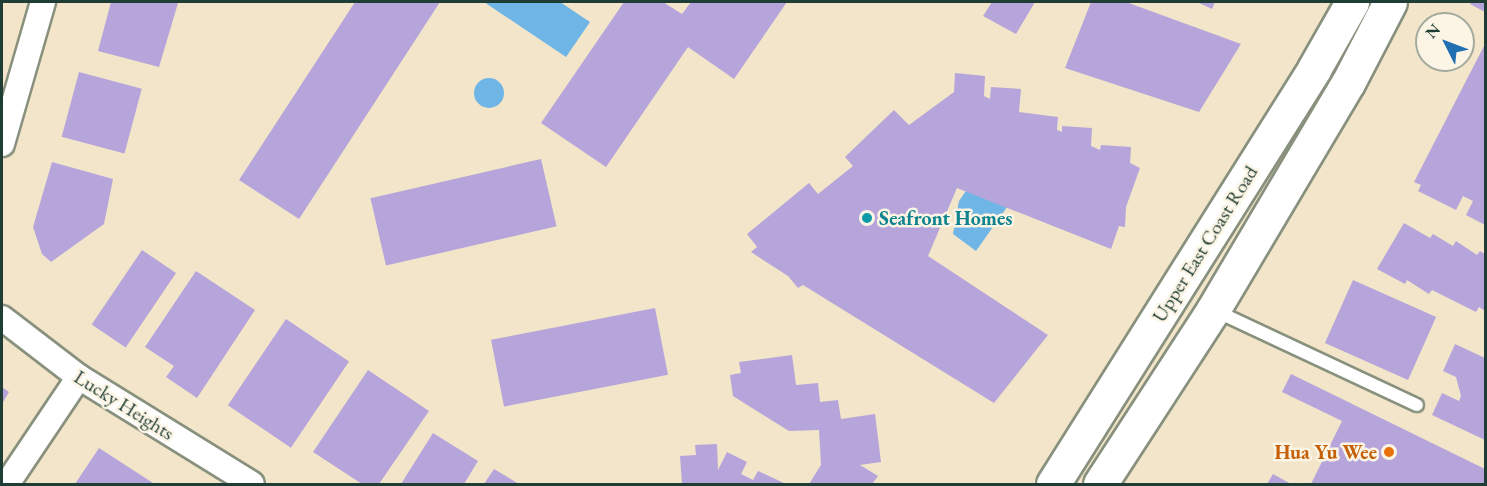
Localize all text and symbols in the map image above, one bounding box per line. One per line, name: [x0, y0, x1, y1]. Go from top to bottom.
north arrow: [1415, 12, 1475, 72]
text: N: [1421, 19, 1445, 43]
street label: Upper East Coast Road: [1147, 161, 1263, 327]
place label: Seafront Homes: [879, 206, 1013, 230]
marker: Seafront Homes: [860, 211, 874, 225]
street label: Lucky Heights: [70, 365, 178, 445]
place label: Hua Yu Wee: [1274, 440, 1377, 464]
marker: Hua Yu Wee: [1382, 445, 1396, 459]

